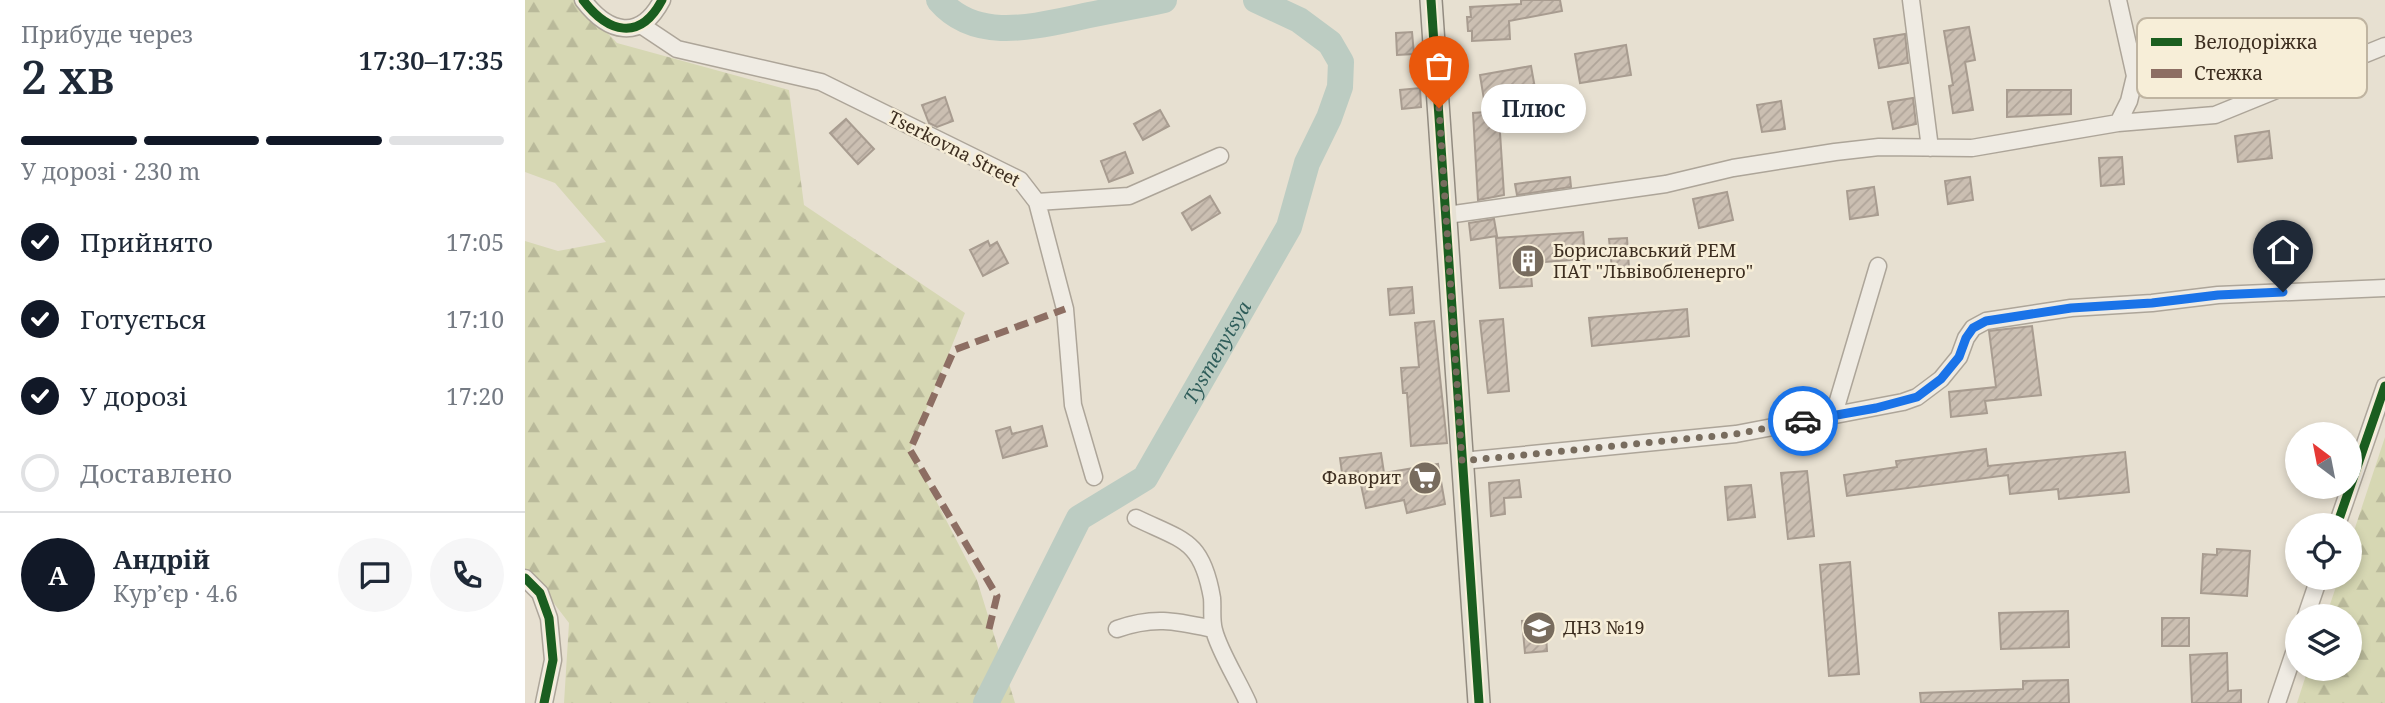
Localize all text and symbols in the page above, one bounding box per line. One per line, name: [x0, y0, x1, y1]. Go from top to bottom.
text: Прибуде через: [21, 18, 193, 50]
legend: [2137, 18, 2367, 98]
text: Велодоріжка: [2194, 29, 2318, 55]
pin: [1409, 36, 1469, 108]
text: 17:30–17:35: [358, 42, 504, 78]
text: 2 хв: [21, 45, 114, 107]
icon: bag: [1420, 47, 1458, 85]
text: Стежка: [2194, 60, 2263, 86]
callout: Плюс: [1481, 84, 1586, 132]
text: Плюс: [1502, 92, 1565, 124]
street label: Tserkovna Street: [885, 105, 1024, 192]
text: У дорозі · 230 m: [21, 155, 200, 187]
pin: [2253, 220, 2313, 292]
icon: check: [21, 223, 59, 261]
text: Прийнято: [80, 224, 213, 260]
text: 17:05: [446, 226, 504, 258]
icon: home: [2264, 231, 2302, 269]
place label: Бориславський РЕМ ПАТ "Львівобленерго": [1553, 238, 1753, 283]
building icon: Бориславський РЕМ ПАТ "Львівобленерго": [1509, 242, 1547, 280]
water label: Tysmenytsya: [1177, 296, 1257, 409]
icon: check: [21, 300, 59, 338]
text: Готується: [80, 301, 206, 337]
text: 17:10: [446, 303, 504, 335]
icon: check: [21, 377, 59, 415]
text: У дорозі: [80, 378, 188, 414]
text: 17:20: [446, 380, 504, 412]
courier: [1768, 386, 1838, 456]
icon: car: [1784, 402, 1822, 440]
north arrow: [2285, 422, 2363, 499]
map controls: [2285, 422, 2362, 681]
text: Доставлено: [80, 455, 232, 491]
supermarket icon: Фаворит: [1406, 459, 1444, 497]
place label: Фаворит: [1322, 465, 1401, 489]
button: locate: [2285, 513, 2362, 590]
button: chat: [338, 538, 412, 612]
button: phone: [430, 538, 504, 612]
text: Андрій: [113, 541, 210, 577]
text: А: [48, 557, 68, 593]
text: Кур’єр · 4.6: [113, 577, 238, 609]
button: layers: [2285, 604, 2362, 681]
school or university icon: ДНЗ №19: [1520, 609, 1558, 647]
place label: ДНЗ №19: [1563, 615, 1645, 639]

